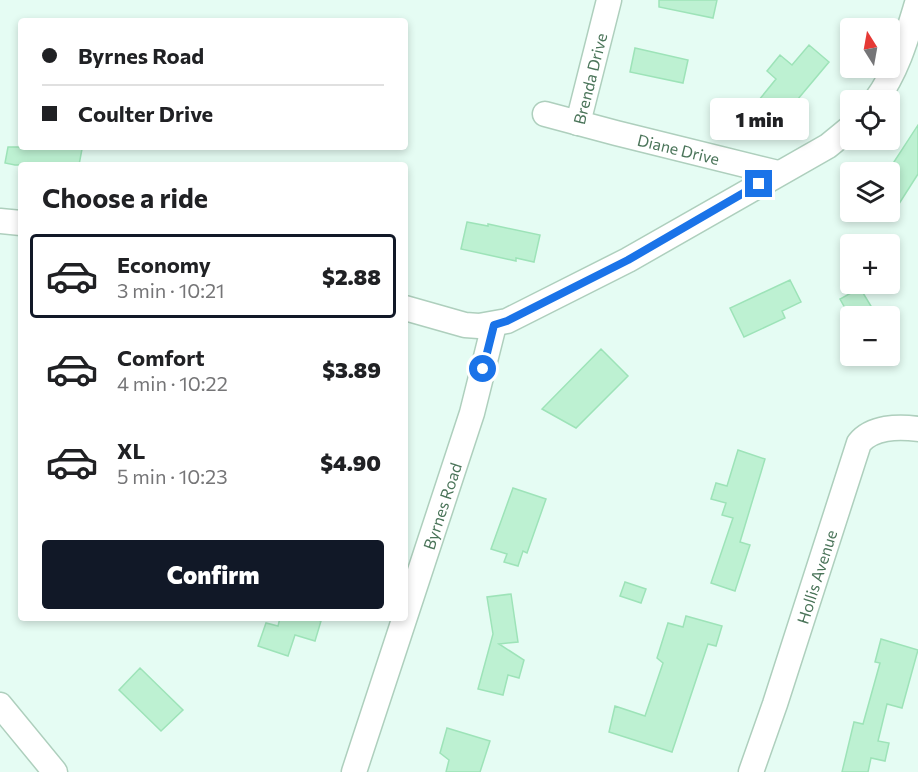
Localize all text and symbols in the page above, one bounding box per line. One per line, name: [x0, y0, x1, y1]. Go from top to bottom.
north arrow: [840, 18, 900, 78]
map controls: [840, 18, 900, 366]
street label: Brenda Drive: [569, 31, 610, 126]
text: Byrnes Road: [78, 42, 204, 69]
button: locate: [840, 90, 900, 150]
callout: 1 min: [710, 97, 808, 139]
text: Coulter Drive: [78, 100, 213, 127]
text: 1 min: [735, 107, 784, 131]
street label: Diane Drive: [636, 129, 722, 168]
button: layers: [840, 162, 900, 222]
route end: [745, 170, 772, 197]
text: Choose a ride: [42, 181, 208, 214]
button: +: [840, 234, 900, 294]
icon: car: [45, 249, 99, 303]
text: Economy: [117, 251, 211, 278]
text: $2.88: [322, 263, 381, 290]
text: 3 min · 10:21: [117, 278, 225, 302]
button: −: [840, 306, 900, 366]
icon: car: [45, 342, 99, 396]
text: Comfort: [117, 344, 205, 371]
route start: [469, 355, 496, 382]
text: $3.89: [322, 356, 381, 383]
text: 4 min · 10:22: [117, 371, 228, 395]
icon: car: [45, 435, 99, 489]
text: XL: [117, 437, 145, 464]
text: $4.90: [320, 449, 381, 476]
street label: Byrnes Road: [418, 460, 465, 552]
text: 5 min · 10:23: [117, 464, 228, 488]
street label: Hollis Avenue: [792, 527, 840, 626]
button: Confirm: [42, 540, 384, 609]

